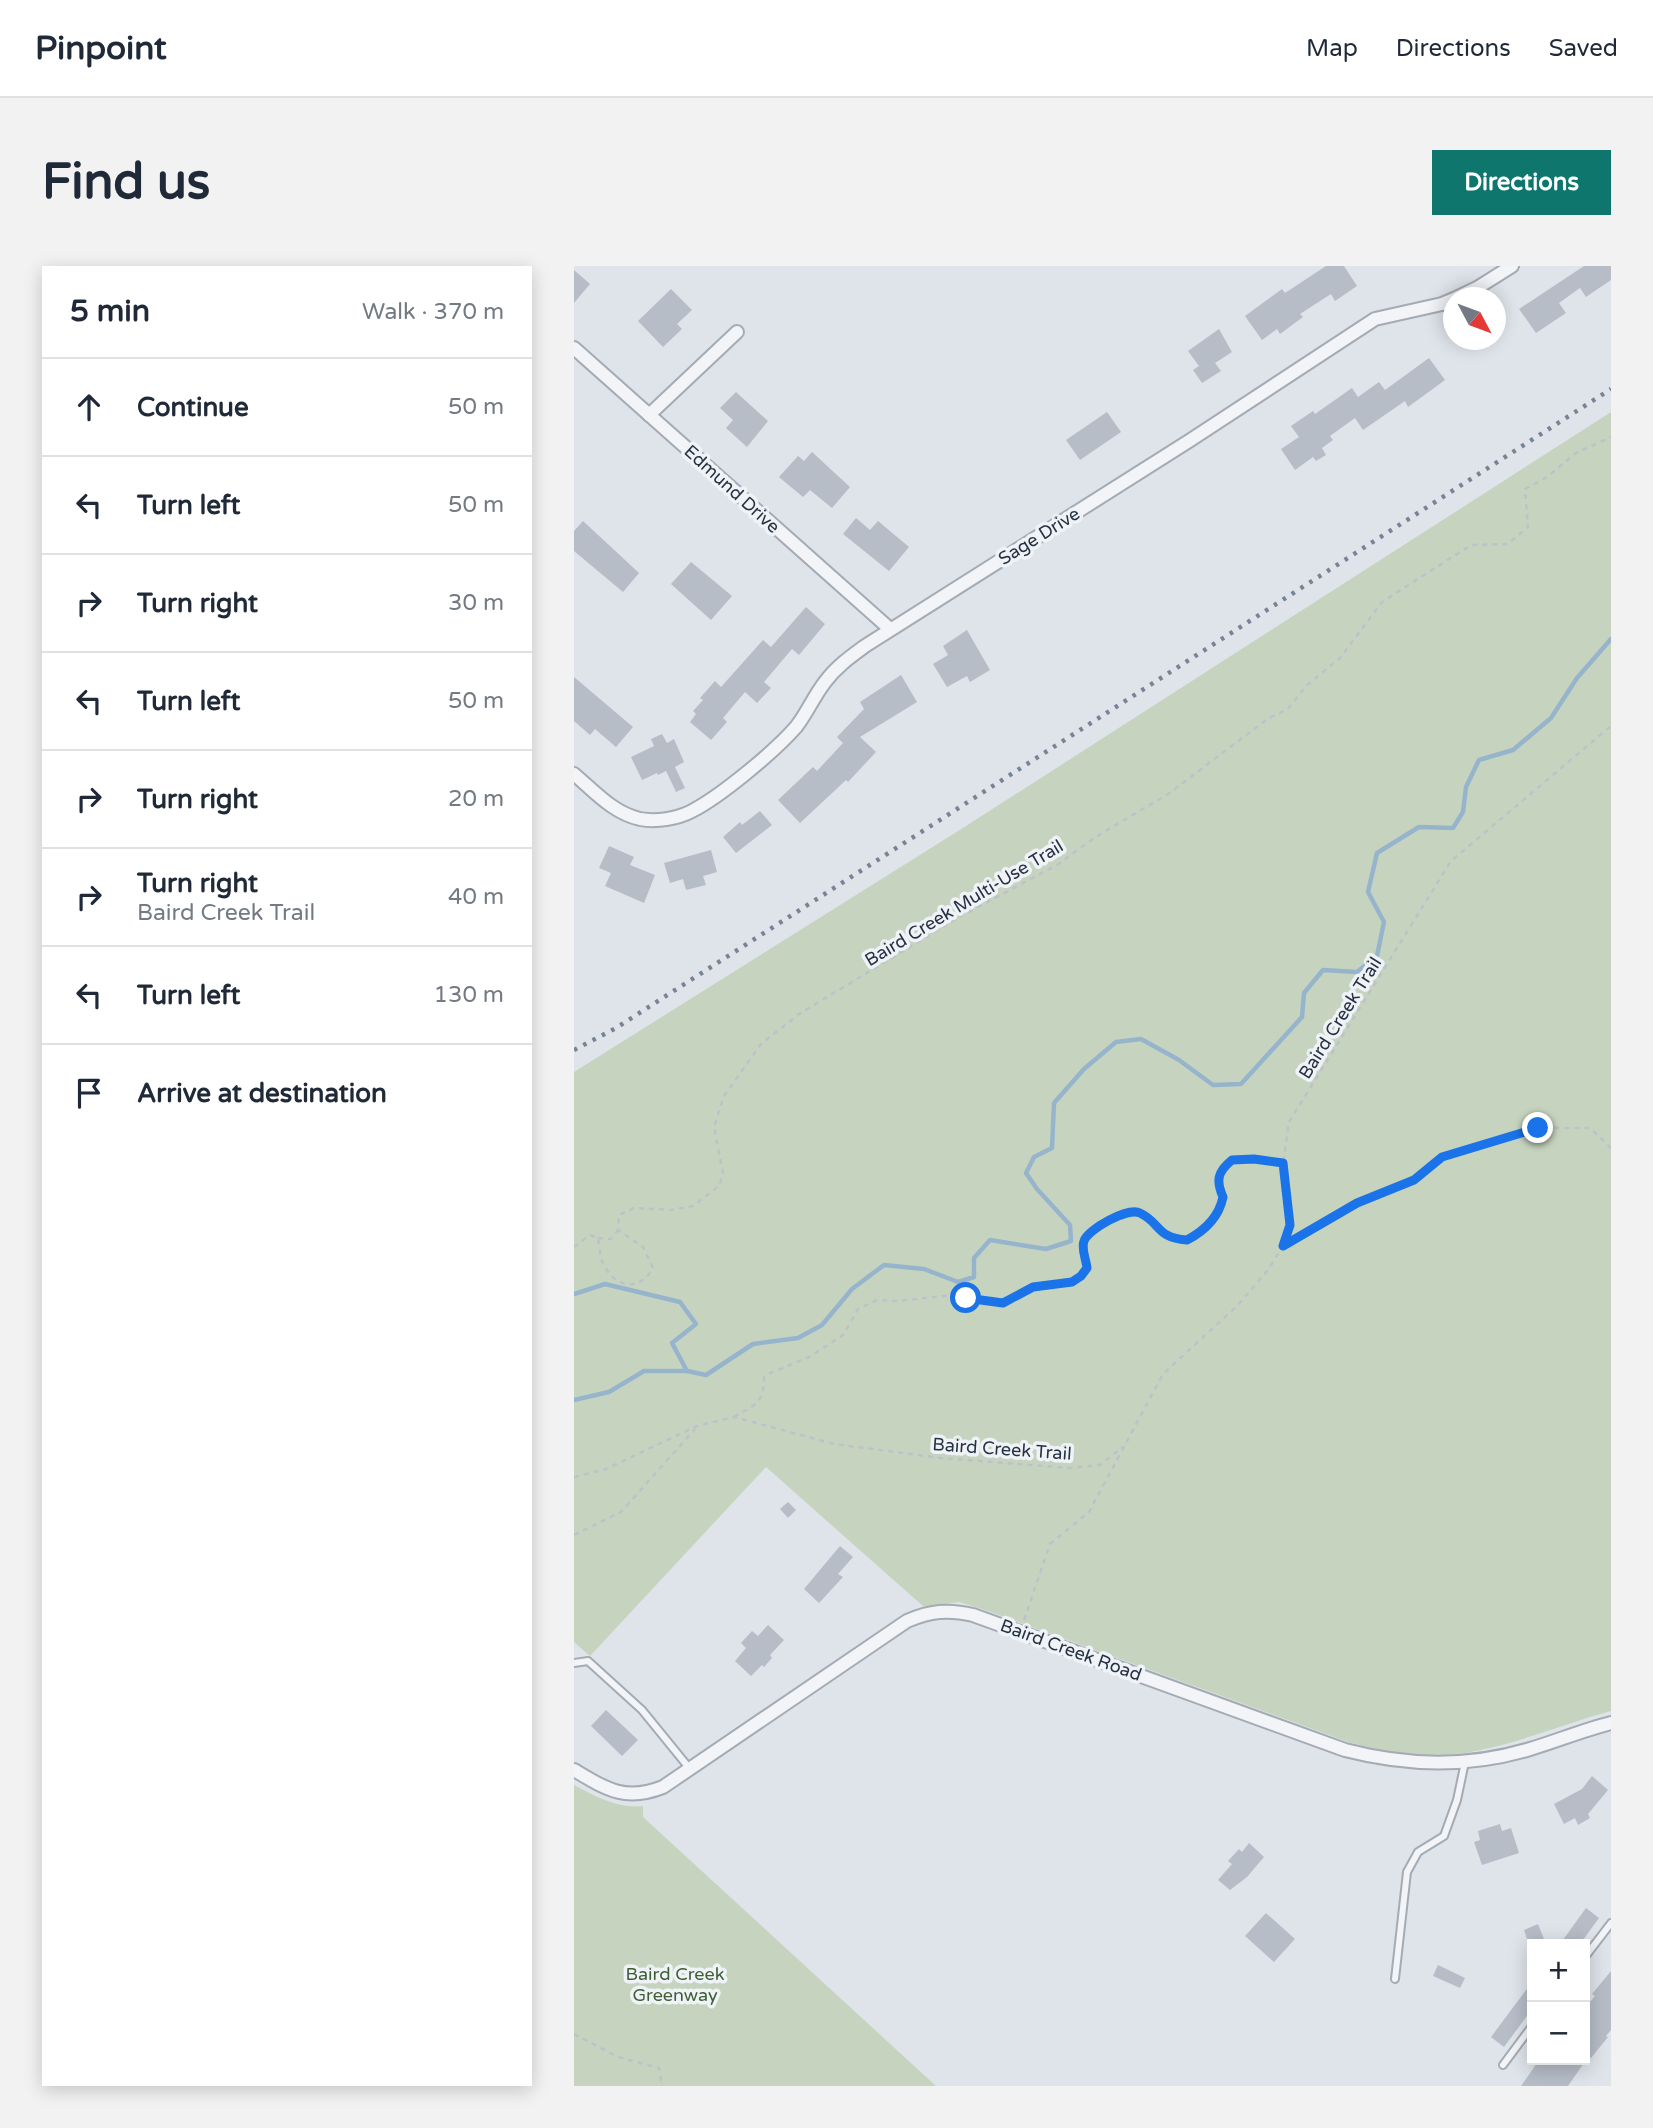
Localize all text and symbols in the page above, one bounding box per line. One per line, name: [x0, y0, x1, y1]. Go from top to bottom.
text: Pinpoint: [35, 29, 167, 68]
text: Map: [1306, 34, 1358, 63]
text: Directions: [1396, 34, 1511, 63]
text: Saved: [1549, 34, 1618, 63]
button: Directions: [1432, 150, 1611, 215]
text: Find us: [42, 153, 210, 212]
north arrow: [1443, 287, 1506, 350]
text: 5 min: [70, 293, 150, 330]
text: Walk · 370 m: [362, 298, 504, 326]
icon: ahead: [70, 388, 108, 426]
text: Continue: [137, 392, 249, 423]
text: 50 m: [448, 393, 504, 421]
street label: Edmund Drive: [680, 440, 784, 538]
icon: left: [70, 486, 108, 524]
text: Turn left: [137, 490, 240, 521]
text: 50 m: [448, 491, 504, 519]
street label: Sage Drive: [994, 502, 1084, 570]
icon: right: [70, 584, 108, 622]
text: Turn right: [137, 588, 258, 619]
text: 30 m: [448, 589, 504, 617]
icon: left: [70, 682, 108, 720]
text: Turn left: [137, 686, 240, 717]
text: 50 m: [448, 687, 504, 715]
icon: right: [70, 780, 108, 818]
text: Turn right: [137, 784, 258, 815]
text: 20 m: [448, 785, 504, 813]
street label: Baird Creek Multi-Use Trail: [861, 835, 1067, 971]
text: Turn right: [137, 868, 258, 899]
icon: right: [70, 878, 108, 916]
text: 40 m: [448, 883, 504, 911]
text: Baird Creek Trail: [137, 899, 315, 927]
street label: Baird Creek Trail: [1294, 953, 1386, 1083]
icon: left: [70, 976, 108, 1014]
text: Turn left: [137, 980, 240, 1011]
text: 130 m: [434, 981, 504, 1009]
icon: arrive: [70, 1074, 108, 1112]
text: Arrive at destination: [137, 1078, 387, 1109]
route end: [1522, 1112, 1553, 1143]
route start: [950, 1282, 981, 1313]
street label: Baird Creek Trail: [932, 1433, 1072, 1465]
street label: Baird Creek Road: [997, 1614, 1145, 1686]
map controls: [1527, 1939, 1590, 2065]
button: +: [1527, 1939, 1590, 2002]
park label: Baird Creek Greenway: [626, 1963, 725, 2006]
button: −: [1527, 2002, 1590, 2065]

